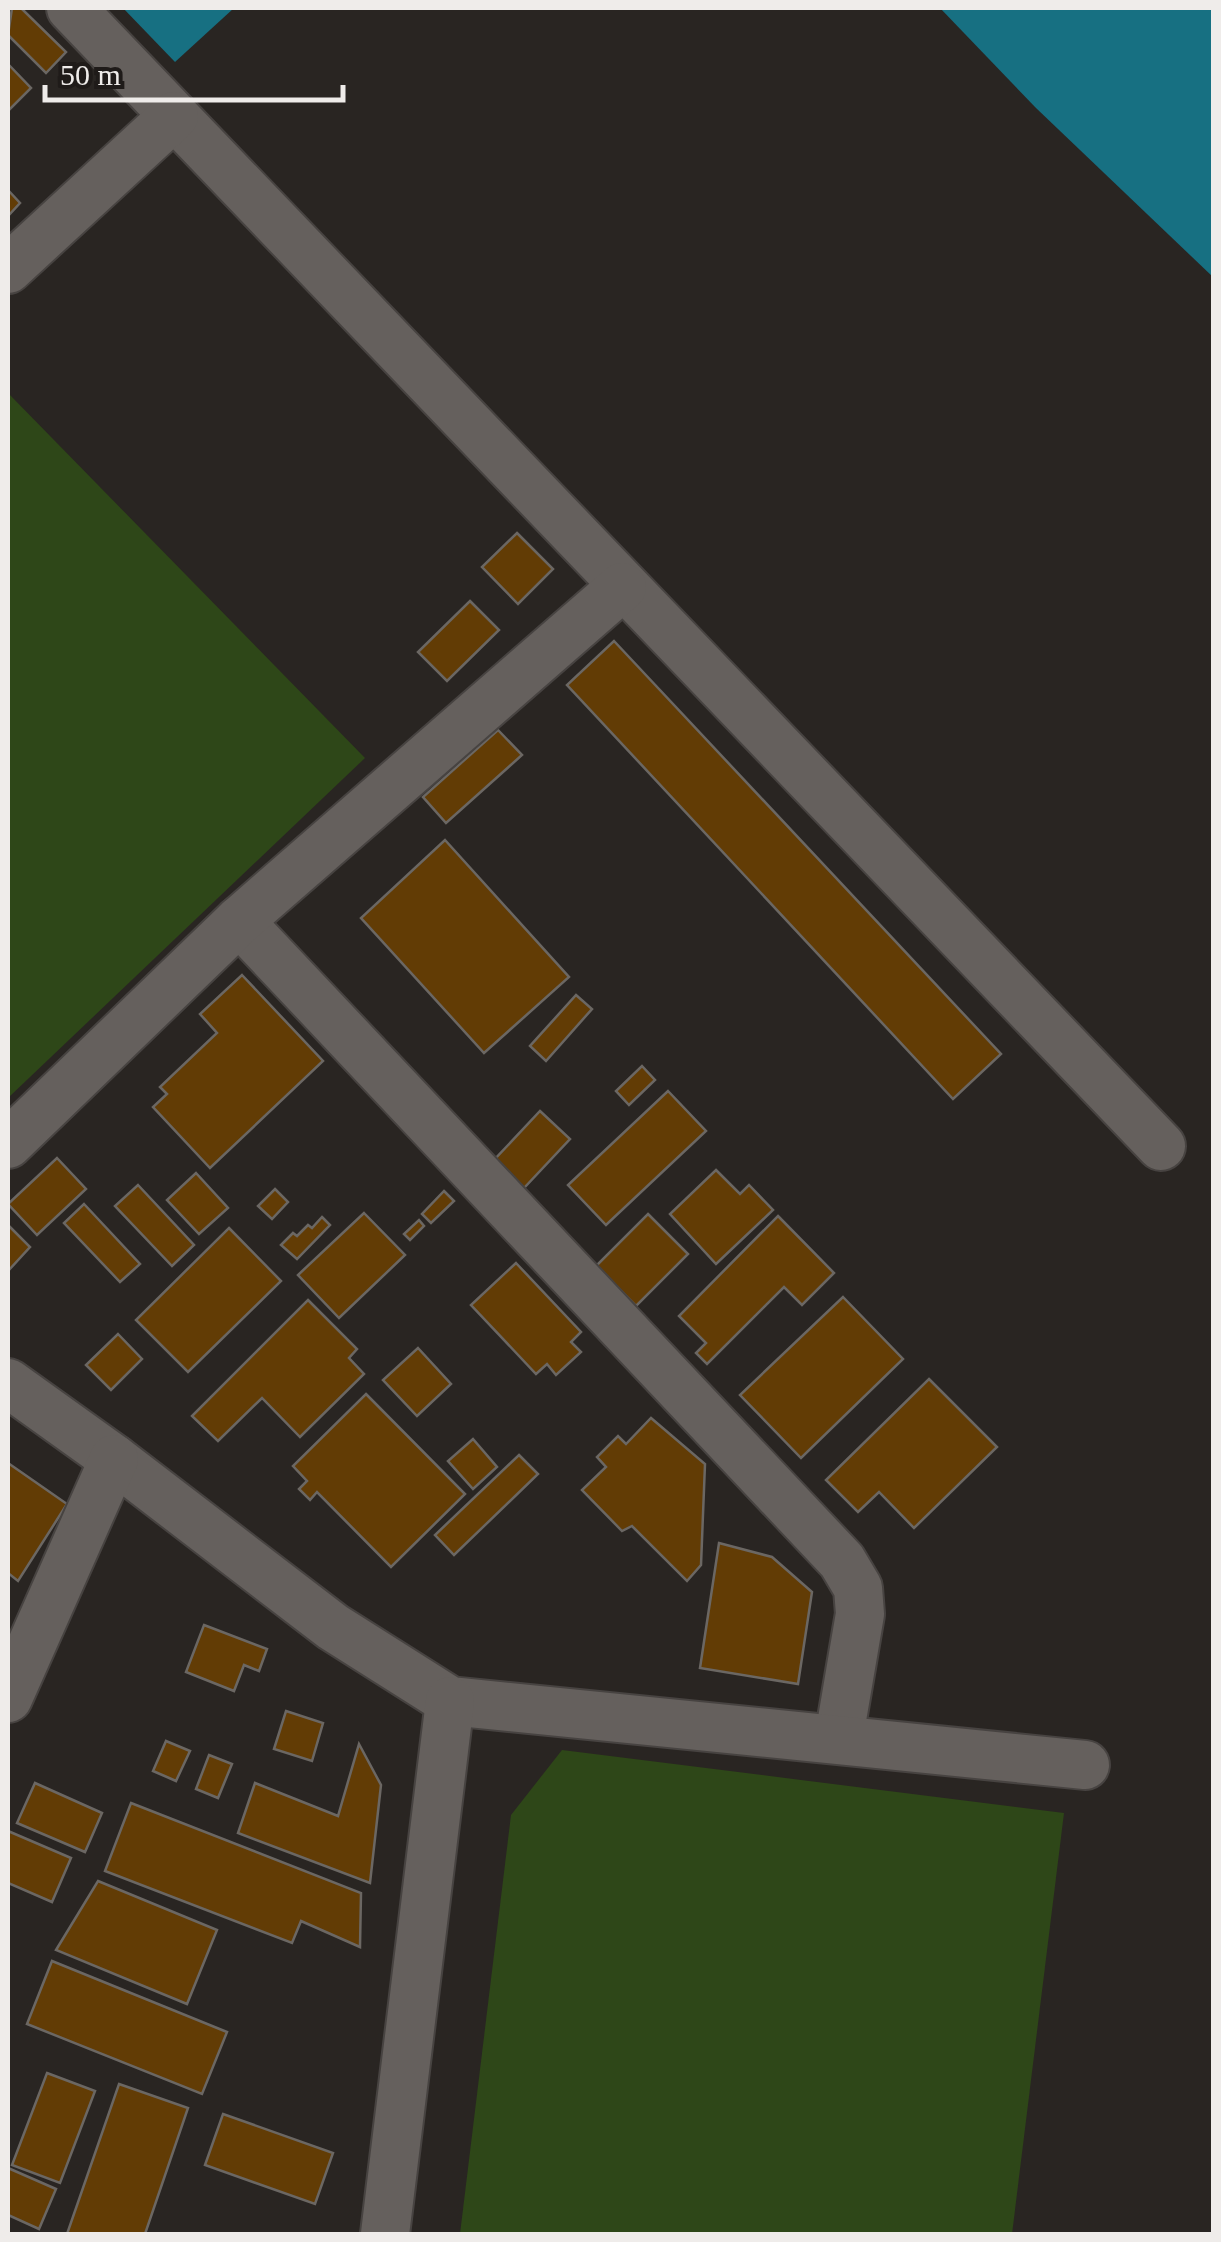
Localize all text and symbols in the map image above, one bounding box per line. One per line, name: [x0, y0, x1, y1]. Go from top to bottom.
scale bar: [45, 40, 342, 102]
text: 50 m: [60, 58, 121, 91]

